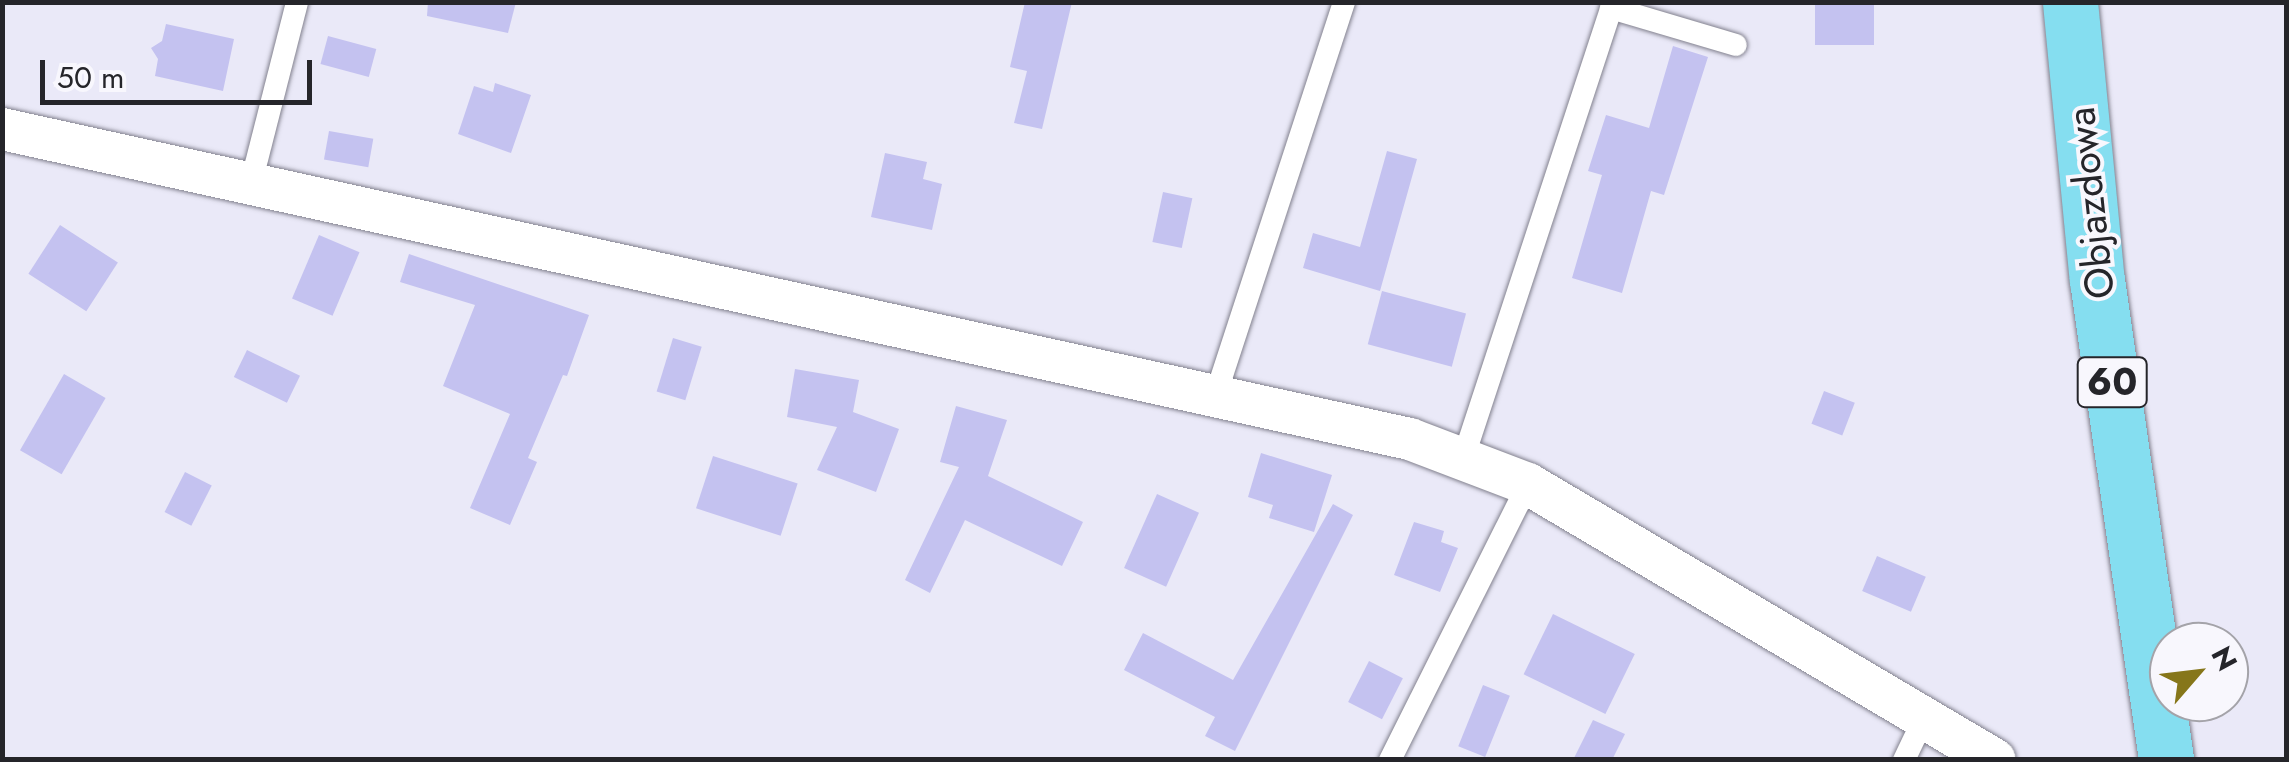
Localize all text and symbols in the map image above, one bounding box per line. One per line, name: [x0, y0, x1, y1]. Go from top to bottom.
scale bar: [45, 40, 318, 102]
text: 50 m: [57, 56, 124, 99]
street label: Objazdowa: [2056, 105, 2124, 301]
road number: 60: [2074, 349, 2150, 415]
north arrow: [2149, 622, 2249, 722]
text: N: [2201, 639, 2247, 678]

